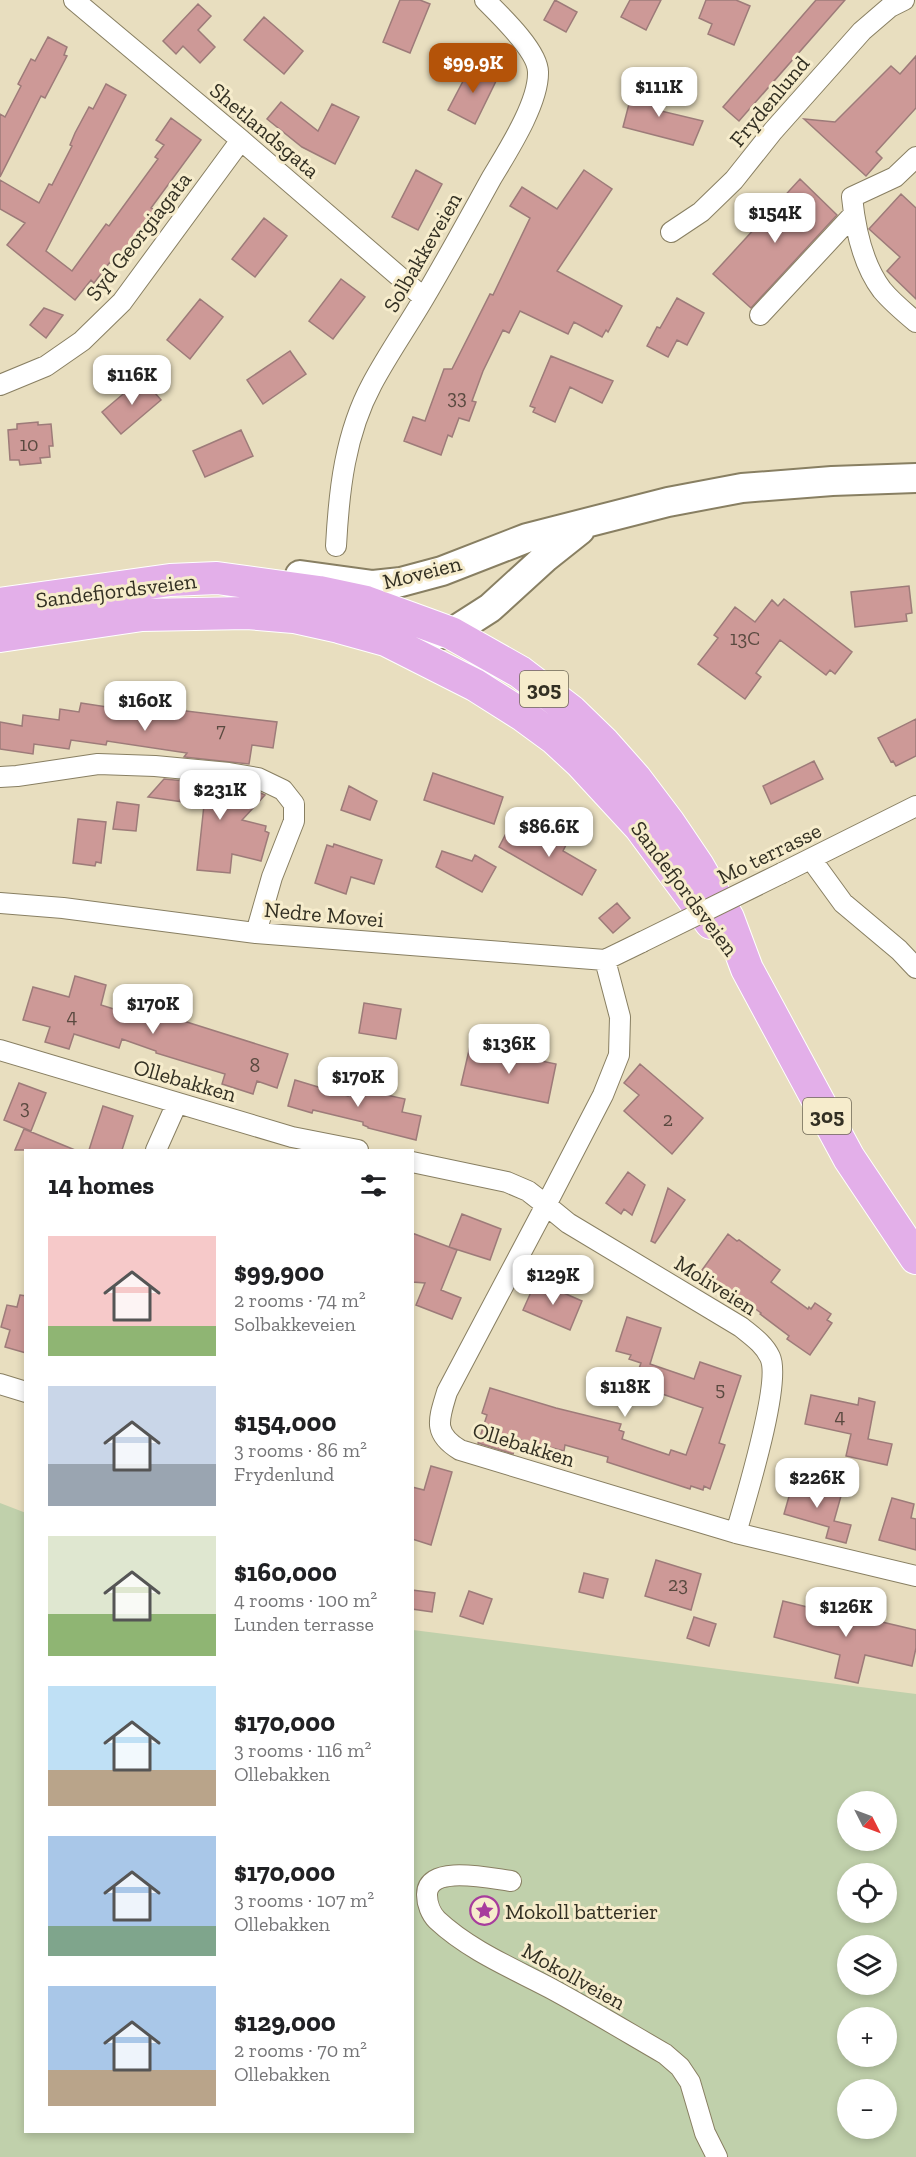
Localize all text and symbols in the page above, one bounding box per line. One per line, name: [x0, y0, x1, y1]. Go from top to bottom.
pin: $99.9K: [424, 43, 522, 94]
text: $99.9K: [443, 50, 503, 74]
street label: Frydenlund: [724, 50, 815, 152]
pin: $111K: [617, 67, 701, 118]
text: $111K: [635, 74, 683, 98]
street label: Shetlandsgata: [204, 77, 325, 184]
street label: Syd Georgiagata: [80, 166, 197, 306]
street label: Solbakkeveien: [377, 187, 468, 317]
pin: $154K: [733, 193, 817, 244]
text: $154K: [748, 200, 802, 224]
pin: $116K: [90, 355, 174, 406]
text: $116K: [107, 362, 157, 386]
house number: 33: [447, 385, 467, 409]
house number: 10: [19, 432, 39, 456]
street label: Moveien: [380, 550, 465, 595]
street label: Sandefjordsveien: [34, 567, 198, 614]
house number: 13C: [730, 626, 760, 650]
road number: 305: [520, 671, 568, 707]
pin: $160K: [103, 681, 187, 732]
text: $160K: [118, 688, 172, 712]
house number: 7: [216, 718, 226, 742]
pin: $231K: [178, 770, 262, 821]
text: $231K: [194, 777, 246, 801]
pin: $86.6K: [500, 807, 598, 858]
text: $86.6K: [519, 814, 579, 838]
street label: Sandefjordsveien: [625, 816, 744, 961]
street label: Mo terrasse: [713, 817, 826, 890]
street label: Nedre Movei: [263, 896, 385, 933]
pin: $170K: [111, 984, 195, 1035]
text: $170K: [127, 991, 179, 1015]
house number: 4: [67, 1004, 78, 1028]
pin: $136K: [467, 1024, 551, 1075]
text: $136K: [483, 1031, 535, 1055]
street label: Ollebakken: [130, 1053, 240, 1108]
house number: 8: [250, 1053, 260, 1077]
pin: $170K: [316, 1057, 400, 1108]
text: $170K: [332, 1064, 384, 1088]
house number: 3: [20, 1095, 30, 1119]
road number: 305: [803, 1098, 851, 1134]
house number: 2: [663, 1107, 673, 1131]
text: 14 homes: [48, 1169, 154, 1201]
icon: filters: [357, 1169, 390, 1202]
street label: Moliveien: [669, 1250, 762, 1322]
pin: $129K: [511, 1255, 595, 1306]
text: $99,900: [234, 1256, 324, 1288]
icon: home: [96, 1260, 168, 1332]
text: $129K: [527, 1262, 579, 1286]
text: 2 rooms · 74 m²: [234, 1288, 366, 1312]
text: Solbakkeveien: [234, 1312, 356, 1336]
pin: $118K: [583, 1367, 667, 1418]
text: $118K: [600, 1374, 650, 1398]
house number: 5: [715, 1377, 725, 1401]
house number: 4: [835, 1404, 846, 1428]
text: $154,000: [234, 1406, 336, 1438]
icon: home: [96, 1410, 168, 1482]
street label: Ollebakken: [469, 1416, 579, 1473]
text: 3 rooms · 86 m²: [234, 1438, 367, 1462]
pin: $226K: [775, 1458, 859, 1509]
text: Frydenlund: [234, 1462, 334, 1486]
text: $226K: [789, 1465, 845, 1489]
text: $160,000: [234, 1556, 337, 1588]
icon: home: [96, 1560, 168, 1632]
house number: 23: [668, 1572, 688, 1596]
pin: $126K: [804, 1587, 888, 1638]
text: 4 rooms · 100 m²: [234, 1588, 377, 1612]
text: $126K: [820, 1594, 872, 1618]
text: Lunden terrasse: [234, 1612, 374, 1636]
text: $170,000: [234, 1706, 335, 1738]
icon: home: [96, 1710, 168, 1782]
text: 3 rooms · 116 m²: [234, 1738, 371, 1762]
text: Ollebakken: [234, 1762, 330, 1786]
north arrow: [837, 1791, 897, 1851]
map controls: [837, 1791, 897, 2139]
text: $170,000: [234, 1856, 335, 1888]
icon: home: [96, 1860, 168, 1932]
button: locate: [837, 1863, 897, 1923]
text: 3 rooms · 107 m²: [234, 1888, 374, 1912]
place icon: Mokoll batterier: [468, 1895, 500, 1927]
place label: Mokoll batterier: [505, 1898, 658, 1925]
text: Ollebakken: [234, 1912, 330, 1936]
button: layers: [837, 1935, 897, 1995]
street label: Mokollveien: [517, 1937, 631, 2016]
text: $129,000: [234, 2006, 336, 2038]
button: +: [837, 2007, 897, 2067]
icon: home: [96, 2010, 168, 2082]
text: 2 rooms · 70 m²: [234, 2038, 367, 2062]
text: Ollebakken: [234, 2062, 330, 2086]
button: −: [837, 2079, 897, 2139]

